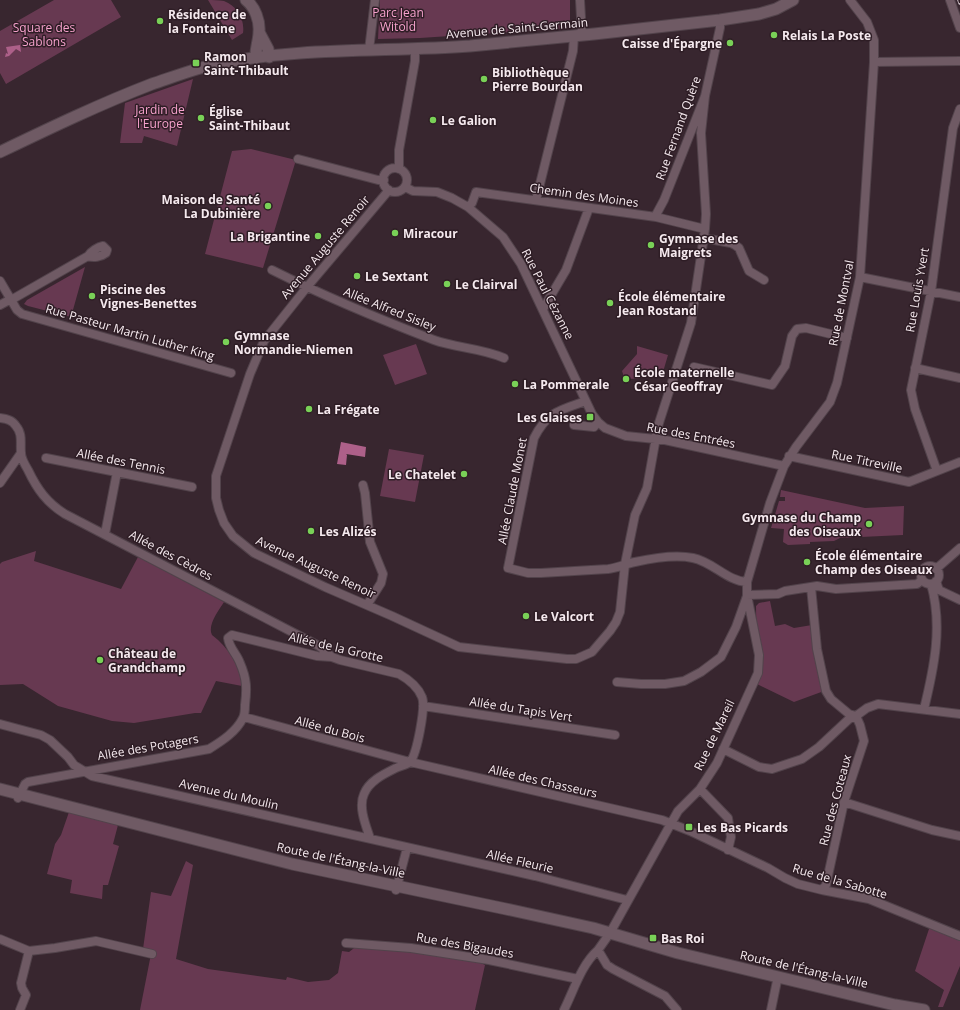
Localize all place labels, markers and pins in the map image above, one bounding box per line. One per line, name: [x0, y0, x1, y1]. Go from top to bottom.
place label: Résidence de la Fontaine: [168, 6, 246, 37]
marker: Résidence de la Fontaine: [155, 16, 165, 26]
place label: Relais La Poste: [782, 27, 871, 44]
marker: Relais La Poste: [769, 30, 779, 40]
place label: Caisse d'Épargne: [622, 35, 722, 52]
marker: Caisse d'Épargne: [725, 38, 735, 48]
place label: Ramon Saint-Thibault: [204, 48, 289, 79]
marker: Ramon Saint-Thibault: [191, 58, 201, 68]
place label: Bibliothèque Pierre Bourdan: [492, 64, 583, 95]
marker: Bibliothèque Pierre Bourdan: [479, 74, 489, 84]
place label: Église Saint-Thibaut: [209, 103, 290, 134]
place label: Le Galion: [441, 112, 497, 129]
marker: Église Saint-Thibaut: [196, 113, 206, 123]
marker: Le Galion: [428, 115, 438, 125]
place label: Maison de Santé La Dubinière: [162, 191, 260, 222]
marker: Maison de Santé La Dubinière: [263, 201, 273, 211]
place label: Miracour: [403, 225, 458, 242]
place label: La Brigantine: [230, 228, 310, 245]
marker: Miracour: [390, 228, 400, 238]
place label: Gymnase des Maigrets: [659, 230, 738, 261]
marker: La Brigantine: [313, 231, 323, 241]
marker: Gymnase des Maigrets: [646, 240, 656, 250]
place label: Le Sextant: [365, 268, 428, 285]
marker: Le Sextant: [352, 271, 362, 281]
place label: Le Clairval: [455, 276, 517, 293]
marker: Le Clairval: [442, 279, 452, 289]
place label: Piscine des Vignes-Benettes: [100, 281, 197, 312]
place label: École élémentaire Jean Rostand: [617, 288, 725, 319]
marker: Piscine des Vignes-Benettes: [87, 291, 97, 301]
marker: École élémentaire Jean Rostand: [605, 298, 615, 308]
place label: Gymnase Normandie-Niemen: [234, 327, 353, 358]
marker: Gymnase Normandie-Niemen: [221, 337, 231, 347]
place label: École maternelle César Geoffray: [634, 364, 734, 395]
marker: École maternelle César Geoffray: [621, 374, 631, 384]
place label: La Pommerale: [523, 376, 609, 393]
marker: La Pommerale: [510, 379, 520, 389]
place label: La Frégate: [317, 401, 380, 418]
marker: La Frégate: [304, 404, 314, 414]
place label: Les Glaises: [517, 409, 582, 426]
marker: Les Glaises: [585, 412, 595, 422]
place label: Le Chatelet: [388, 466, 456, 483]
marker: Le Chatelet: [459, 469, 469, 479]
place label: Gymnase du Champ des Oiseaux: [742, 509, 861, 540]
marker: Gymnase du Champ des Oiseaux: [864, 519, 874, 529]
place label: Les Alizés: [319, 523, 376, 540]
marker: Les Alizés: [306, 526, 316, 536]
place label: École élémentaire Champ des Oiseaux: [815, 547, 932, 578]
marker: École élémentaire Champ des Oiseaux: [802, 557, 812, 567]
place label: Le Valcort: [534, 608, 594, 625]
marker: Le Valcort: [521, 611, 531, 621]
place label: Château de Grandchamp: [108, 645, 186, 676]
marker: Château de Grandchamp: [95, 655, 105, 665]
place label: Les Bas Picards: [697, 819, 788, 836]
marker: Les Bas Picards: [684, 822, 694, 832]
place label: Bas Roi: [661, 930, 704, 947]
marker: Bas Roi: [648, 933, 658, 943]

